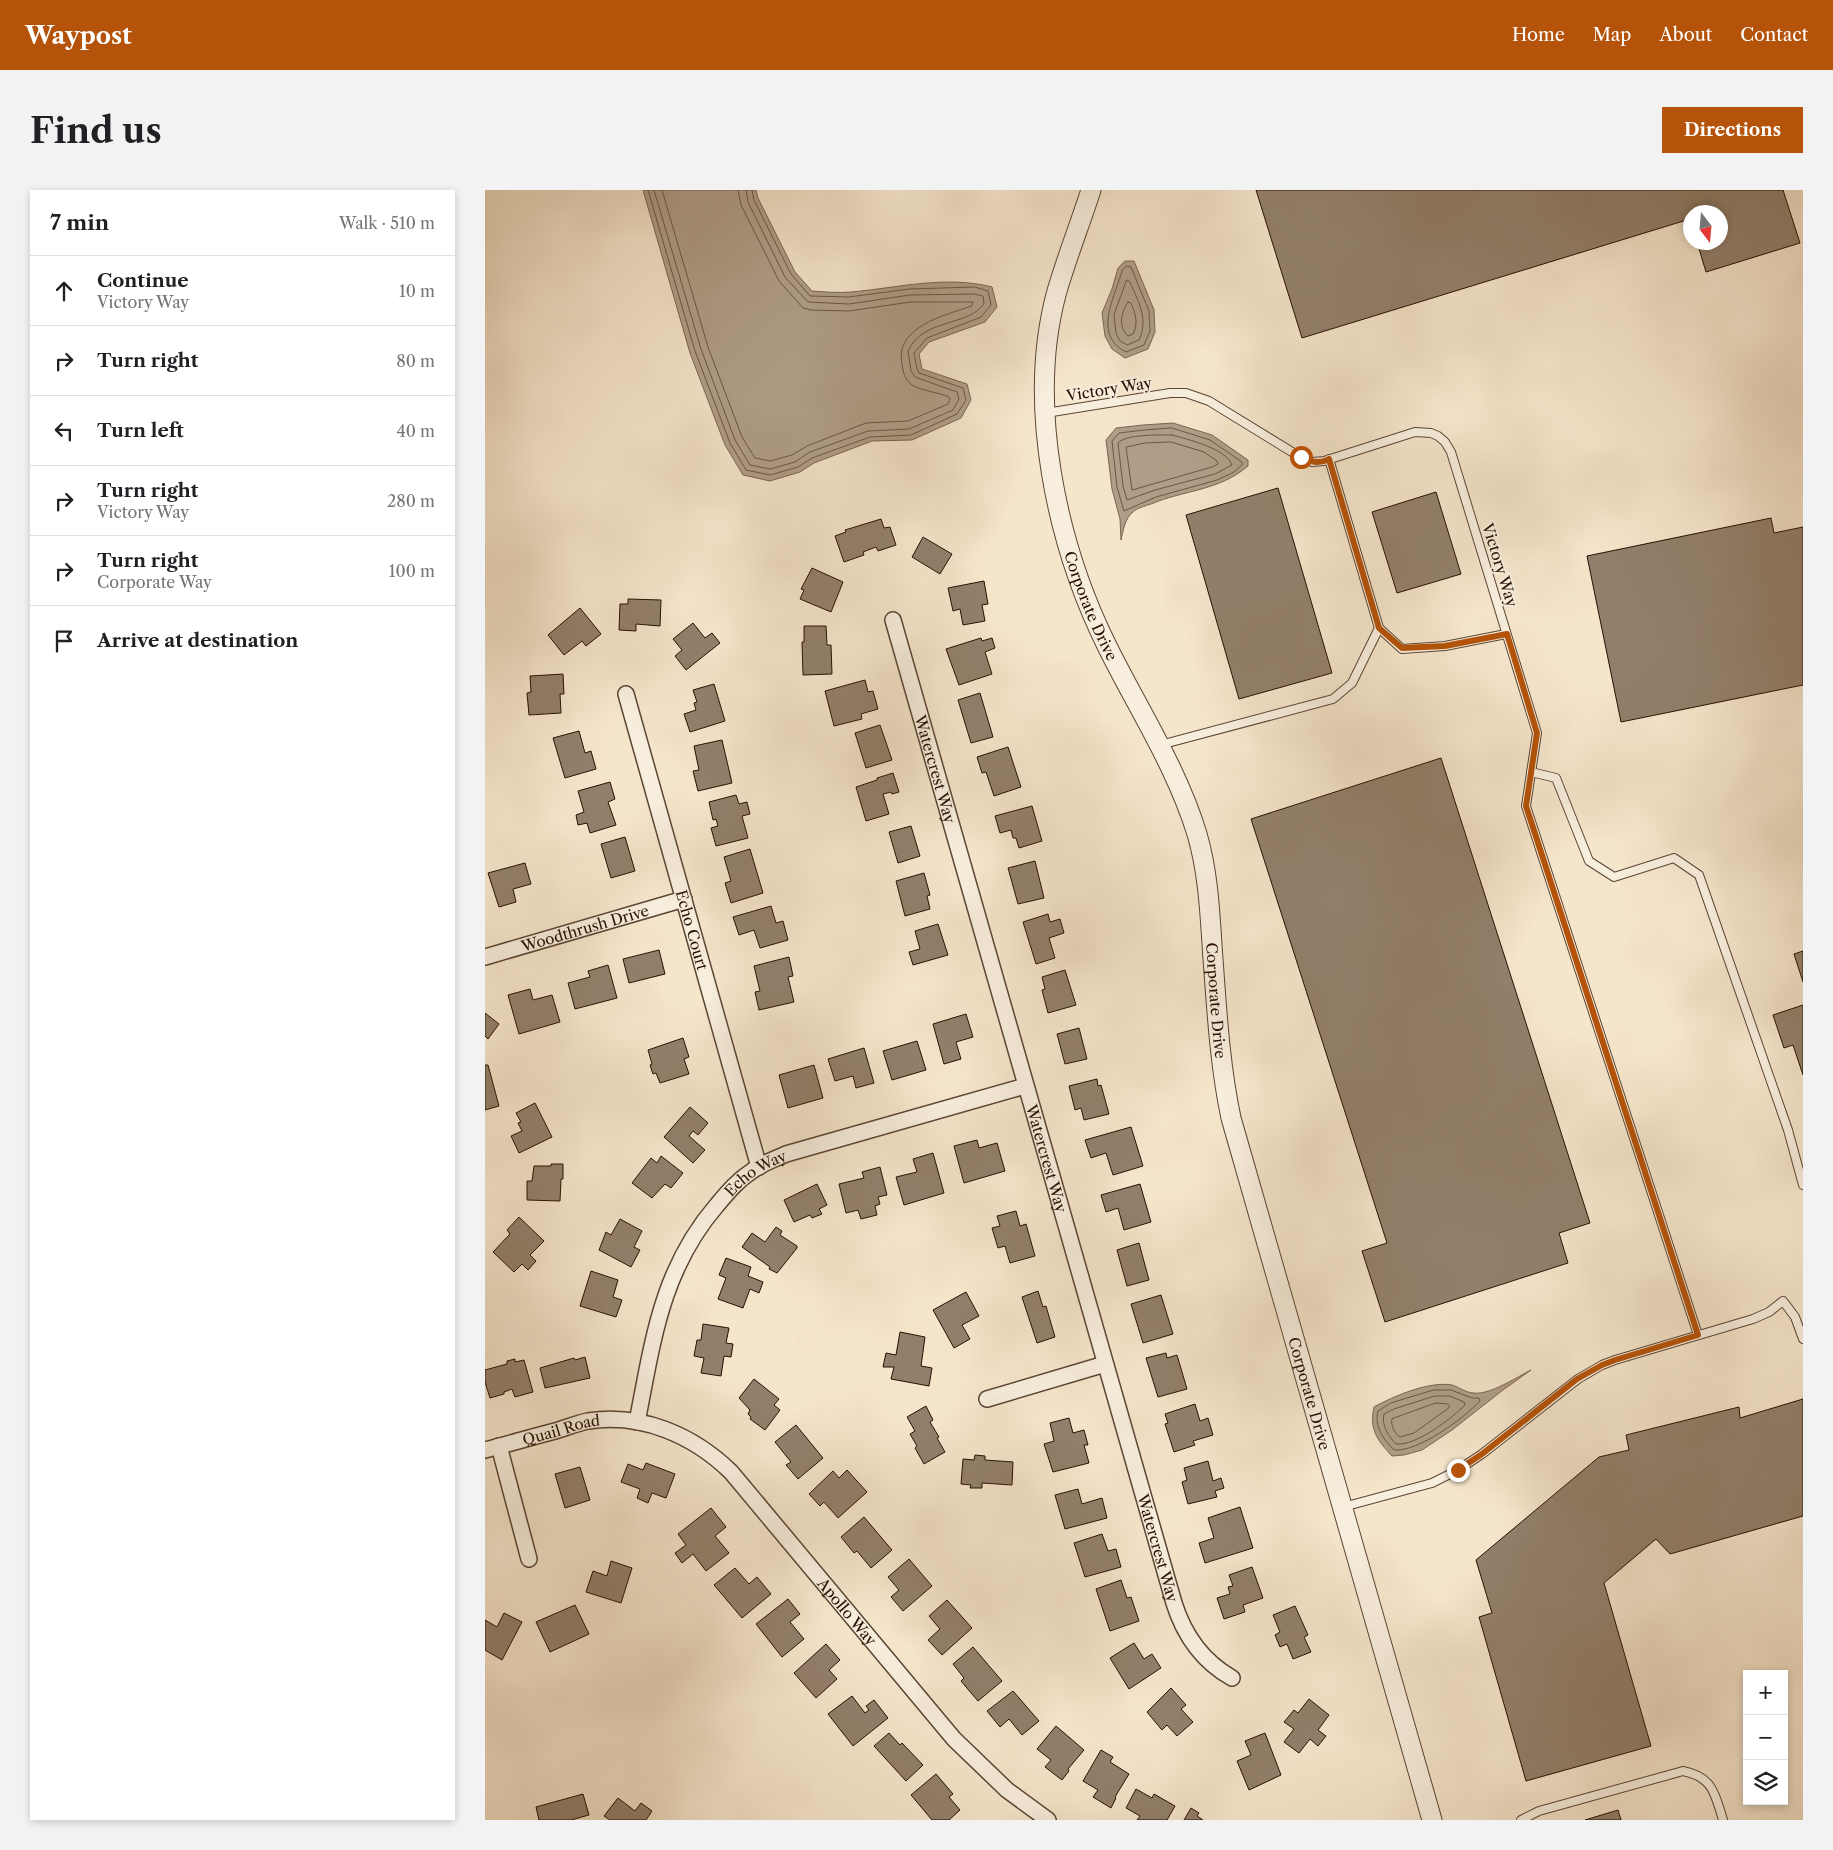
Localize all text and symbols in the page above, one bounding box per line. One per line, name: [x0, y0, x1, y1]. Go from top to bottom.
text: Waypost: [25, 21, 132, 50]
text: Home: [1512, 24, 1565, 46]
text: Map: [1593, 24, 1631, 46]
text: About: [1659, 24, 1712, 46]
text: Contact: [1740, 24, 1808, 46]
button: Directions: [1662, 107, 1803, 153]
text: Find us: [30, 109, 162, 152]
north arrow: [1683, 205, 1728, 250]
text: 7 min: [50, 210, 109, 235]
text: Walk · 510 m: [339, 213, 435, 233]
text: Continue: [97, 269, 189, 292]
icon: ahead: [50, 277, 78, 305]
text: 10 m: [399, 281, 435, 301]
text: Victory Way: [97, 292, 189, 312]
icon: right: [50, 347, 78, 375]
text: Turn right: [97, 349, 198, 372]
text: 80 m: [396, 351, 435, 371]
street label: Victory Way: [1064, 373, 1154, 405]
icon: left: [50, 417, 78, 445]
text: Turn left: [97, 419, 184, 442]
text: 40 m: [396, 421, 435, 441]
route start: [1290, 446, 1313, 469]
text: Turn right: [97, 479, 198, 502]
icon: right: [50, 487, 78, 515]
text: 280 m: [387, 491, 435, 511]
text: Victory Way: [97, 502, 189, 522]
street label: Victory Way: [1478, 520, 1522, 610]
text: Turn right: [97, 549, 198, 572]
street label: Corporate Drive: [1061, 549, 1122, 663]
icon: right: [50, 557, 78, 585]
text: 100 m: [389, 561, 435, 581]
text: Corporate Way: [97, 572, 212, 592]
icon: arrive: [50, 627, 78, 655]
text: Arrive at destination: [97, 629, 298, 652]
street label: Watercrest Way: [911, 712, 960, 826]
street label: Echo Court: [672, 888, 713, 973]
street label: Woodthrush Drive: [518, 900, 651, 956]
street label: Corporate Drive: [1202, 942, 1231, 1060]
street label: Watercrest Way: [1022, 1101, 1072, 1215]
street label: Echo Way: [720, 1145, 790, 1200]
street label: Corporate Drive: [1285, 1335, 1335, 1452]
street label: Quail Road: [520, 1410, 601, 1449]
route end: [1447, 1459, 1470, 1482]
street label: Watercrest Way: [1134, 1491, 1183, 1605]
street label: Apollo Way: [813, 1573, 881, 1650]
map controls: [1743, 1670, 1788, 1805]
button: +: [1743, 1670, 1788, 1715]
button: −: [1743, 1715, 1788, 1760]
button: layers: [1743, 1760, 1788, 1805]

